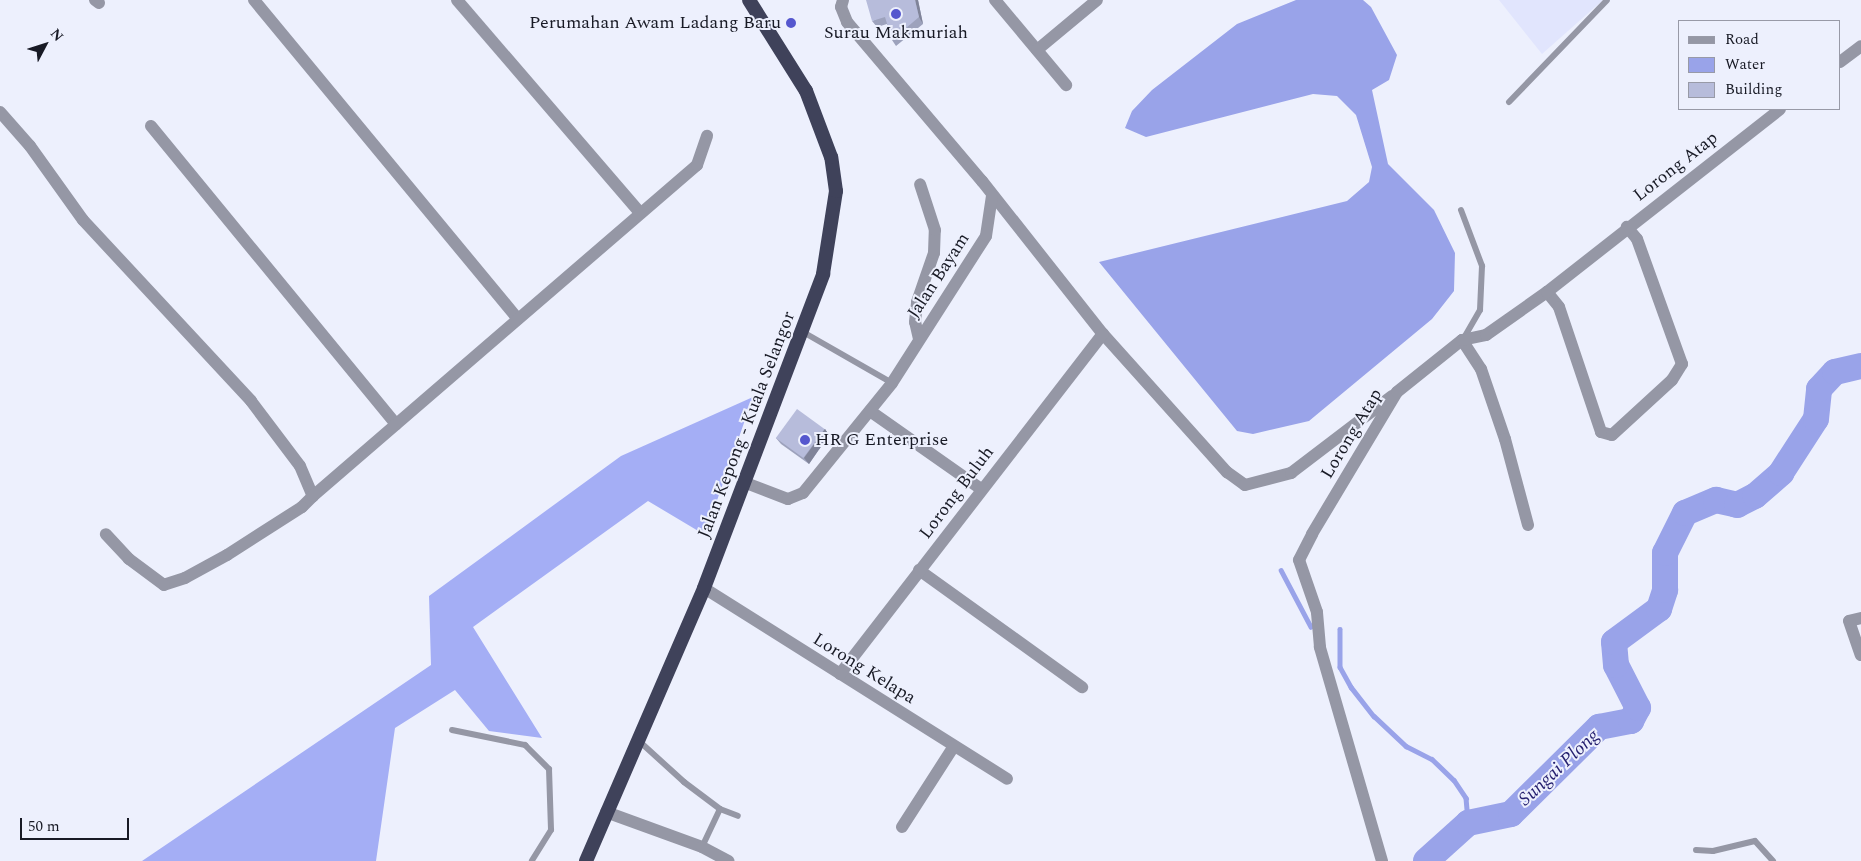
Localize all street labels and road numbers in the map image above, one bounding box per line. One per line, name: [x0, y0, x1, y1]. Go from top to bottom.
street label: Lorong Atap: [1630, 127, 1722, 207]
street label: Jalan Bayam: [903, 229, 975, 323]
street label: Jalan Kepong - Kuala Selangor: [694, 309, 800, 541]
street label: Lorong Atap: [1317, 385, 1387, 483]
street label: Lorong Buluh: [915, 442, 999, 544]
street label: Lorong Kelapa: [809, 629, 919, 709]

